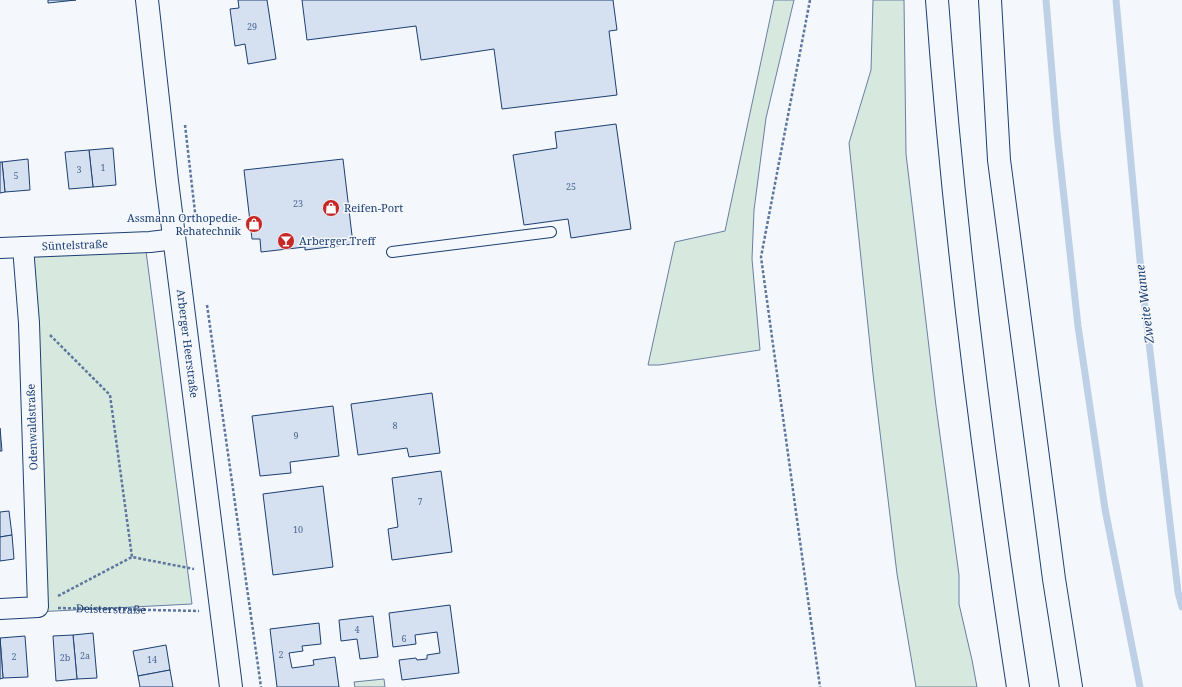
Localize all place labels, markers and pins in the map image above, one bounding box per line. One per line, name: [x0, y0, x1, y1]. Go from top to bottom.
shop icon: Reifen-Port: [321, 198, 341, 218]
place label: Reifen-Port: [344, 200, 403, 215]
place label: Assmann Orthopedie- Rehatechnik: [127, 210, 242, 238]
shop icon: Assmann Orthopedie- Rehatechnik: [244, 214, 264, 234]
bar icon: Arberger Treff: [276, 231, 296, 251]
place label: Arberger Treff: [299, 233, 376, 248]

